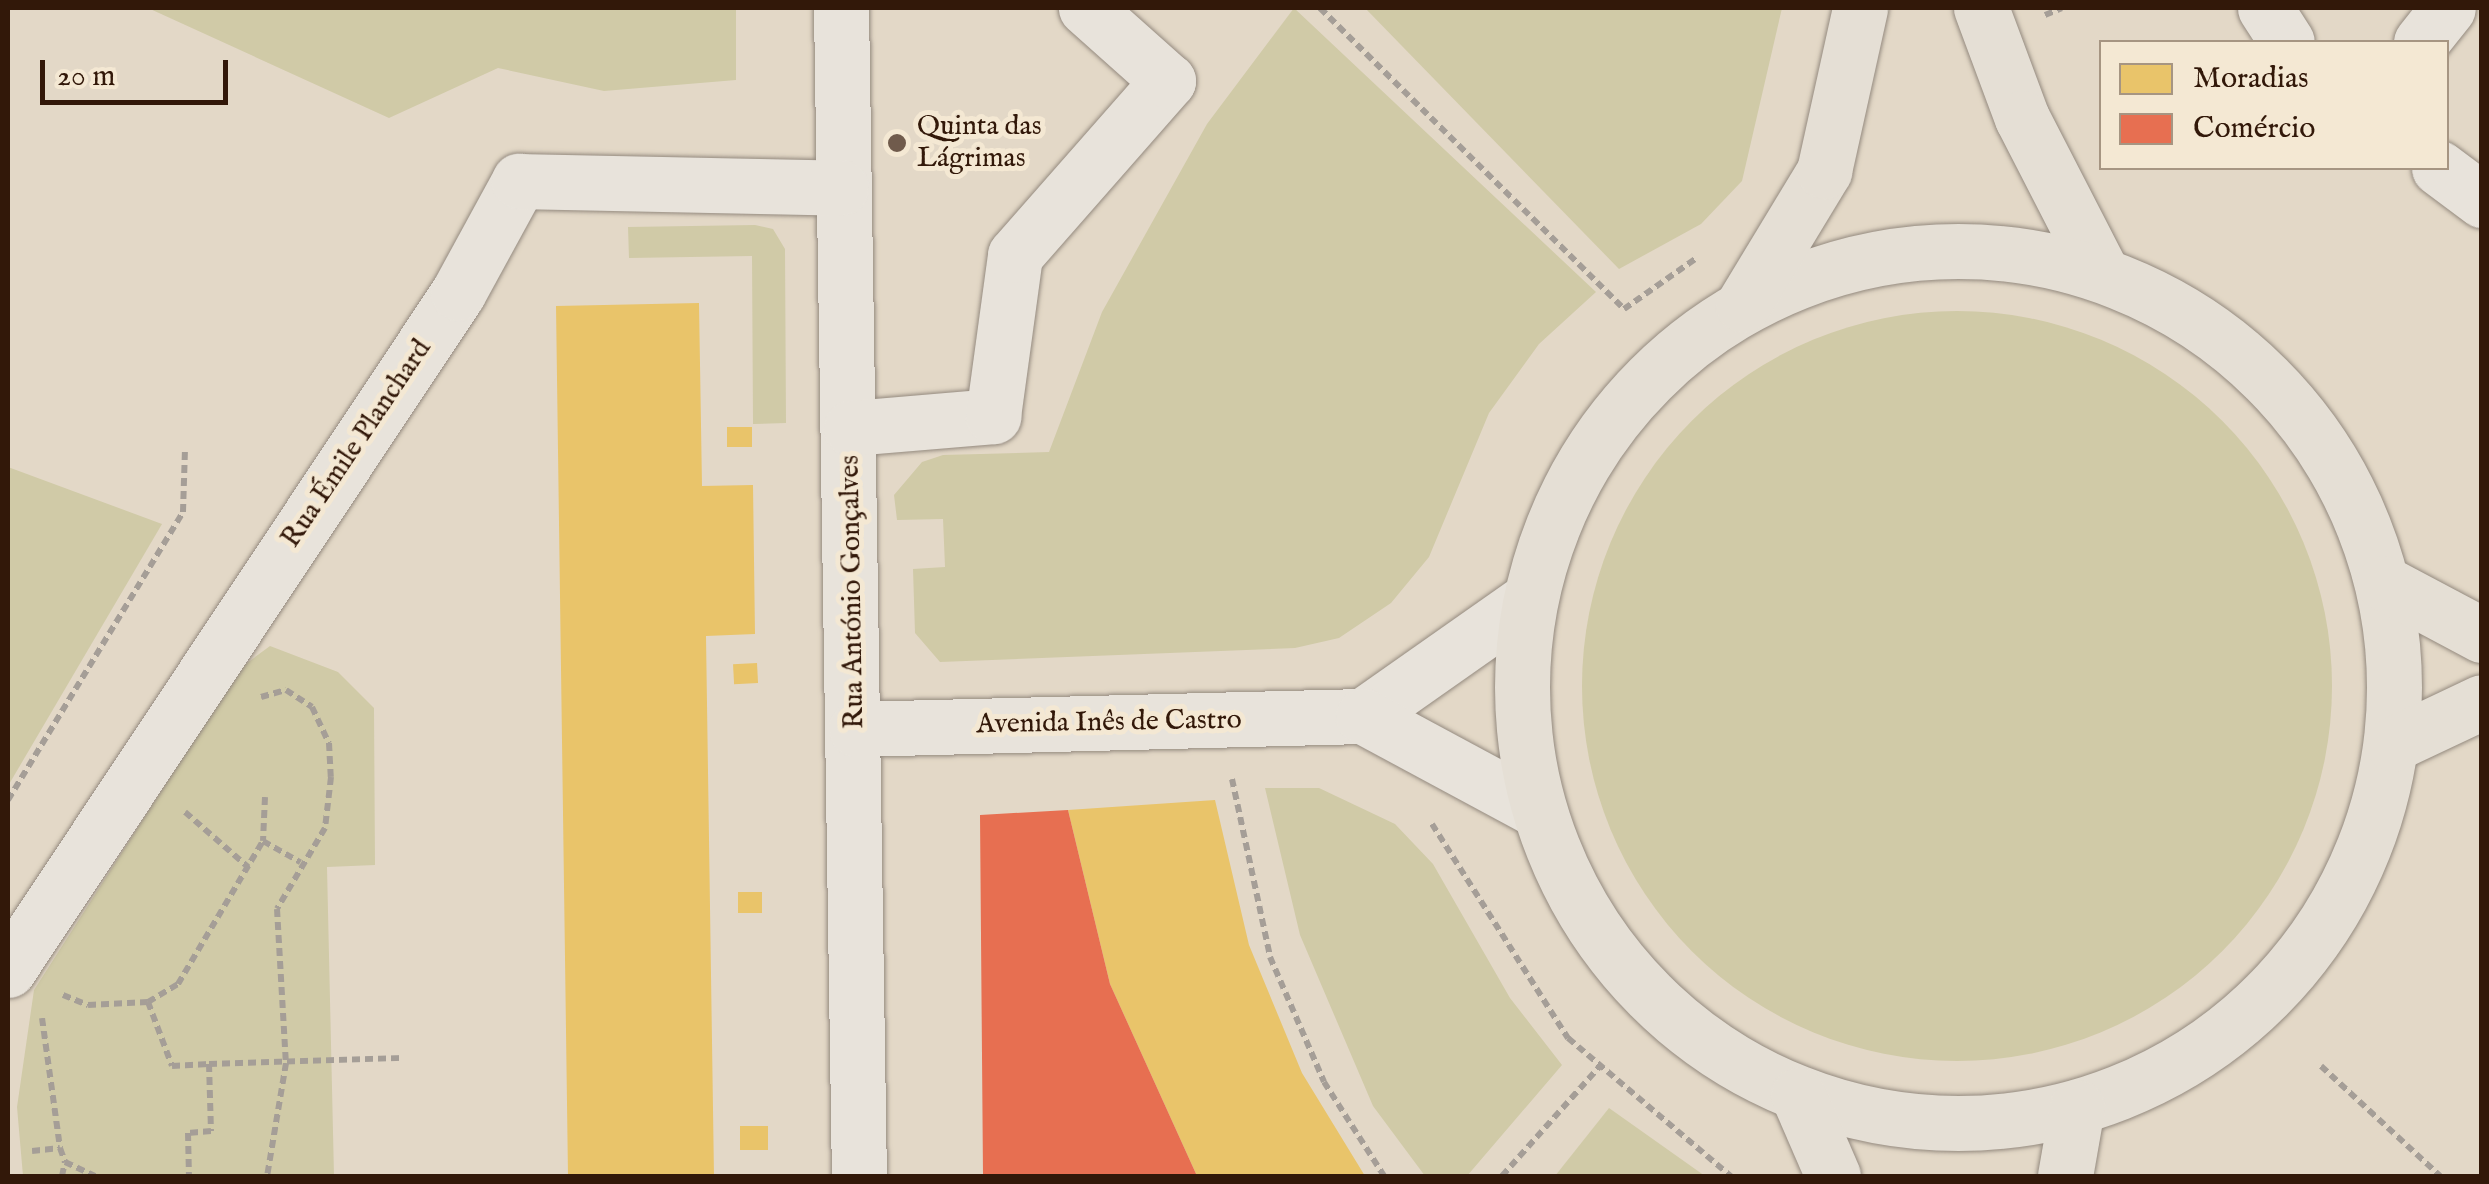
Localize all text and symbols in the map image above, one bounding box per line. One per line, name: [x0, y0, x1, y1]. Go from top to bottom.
scale bar: [45, 40, 232, 102]
legend: [2099, 40, 2449, 170]
text: 20 m: [57, 58, 116, 96]
text: Moradias: [2193, 60, 2309, 98]
place label: Quinta das Lágrimas: [917, 110, 1041, 176]
text: Comércio: [2193, 110, 2315, 148]
marker: Quinta das Lágrimas: [886, 132, 908, 154]
street label: Rua Émile Planchard: [275, 333, 439, 555]
street label: Rua António Gonçalves: [834, 455, 872, 729]
street label: Avenida Inês de Castro: [976, 704, 1242, 742]

